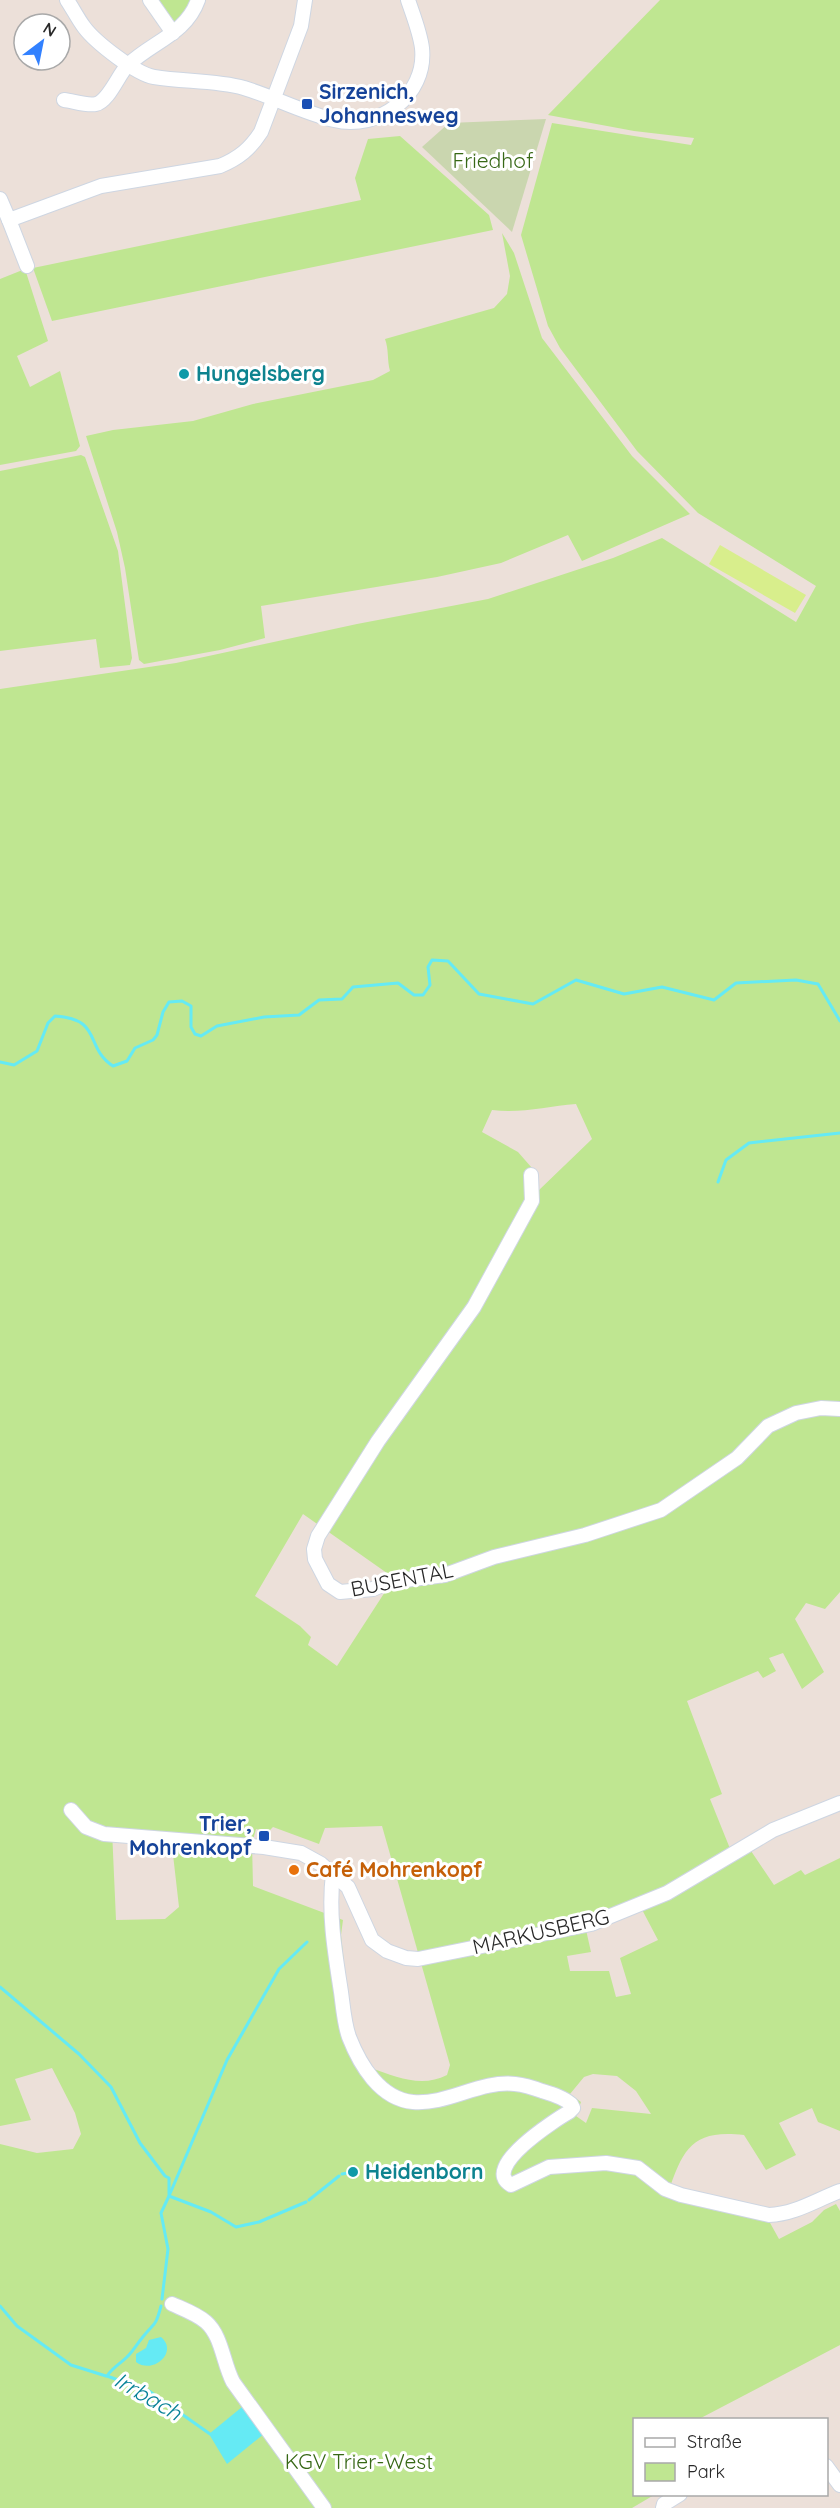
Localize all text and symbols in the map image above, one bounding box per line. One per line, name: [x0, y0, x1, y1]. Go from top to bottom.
north arrow: [12, 12, 72, 72]
text: N: [40, 18, 60, 41]
place label: Sirzenich, Johannesweg: [319, 78, 459, 128]
marker: Sirzenich, Johannesweg: [300, 97, 314, 111]
park label: Friedhof: [452, 147, 534, 173]
place label: Hungelsberg: [196, 360, 325, 386]
marker: Hungelsberg: [177, 367, 191, 381]
street label: BUSENTAL: [348, 1556, 455, 1602]
place label: Trier, Mohrenkopf: [129, 1810, 253, 1860]
marker: Trier, Mohrenkopf: [257, 1829, 271, 1843]
place label: Café Mohrenkopf: [306, 1856, 483, 1882]
marker: Café Mohrenkopf: [287, 1863, 301, 1877]
street label: MARKUSBERG: [470, 1903, 612, 1959]
place label: Heidenborn: [365, 2158, 483, 2184]
marker: Heidenborn: [346, 2165, 360, 2179]
water label: Irrbach: [109, 2366, 187, 2427]
legend: [633, 2418, 828, 2496]
text: Straße: [687, 2430, 742, 2453]
park label: KGV Trier-West: [285, 2448, 433, 2474]
text: Park: [687, 2460, 725, 2483]

